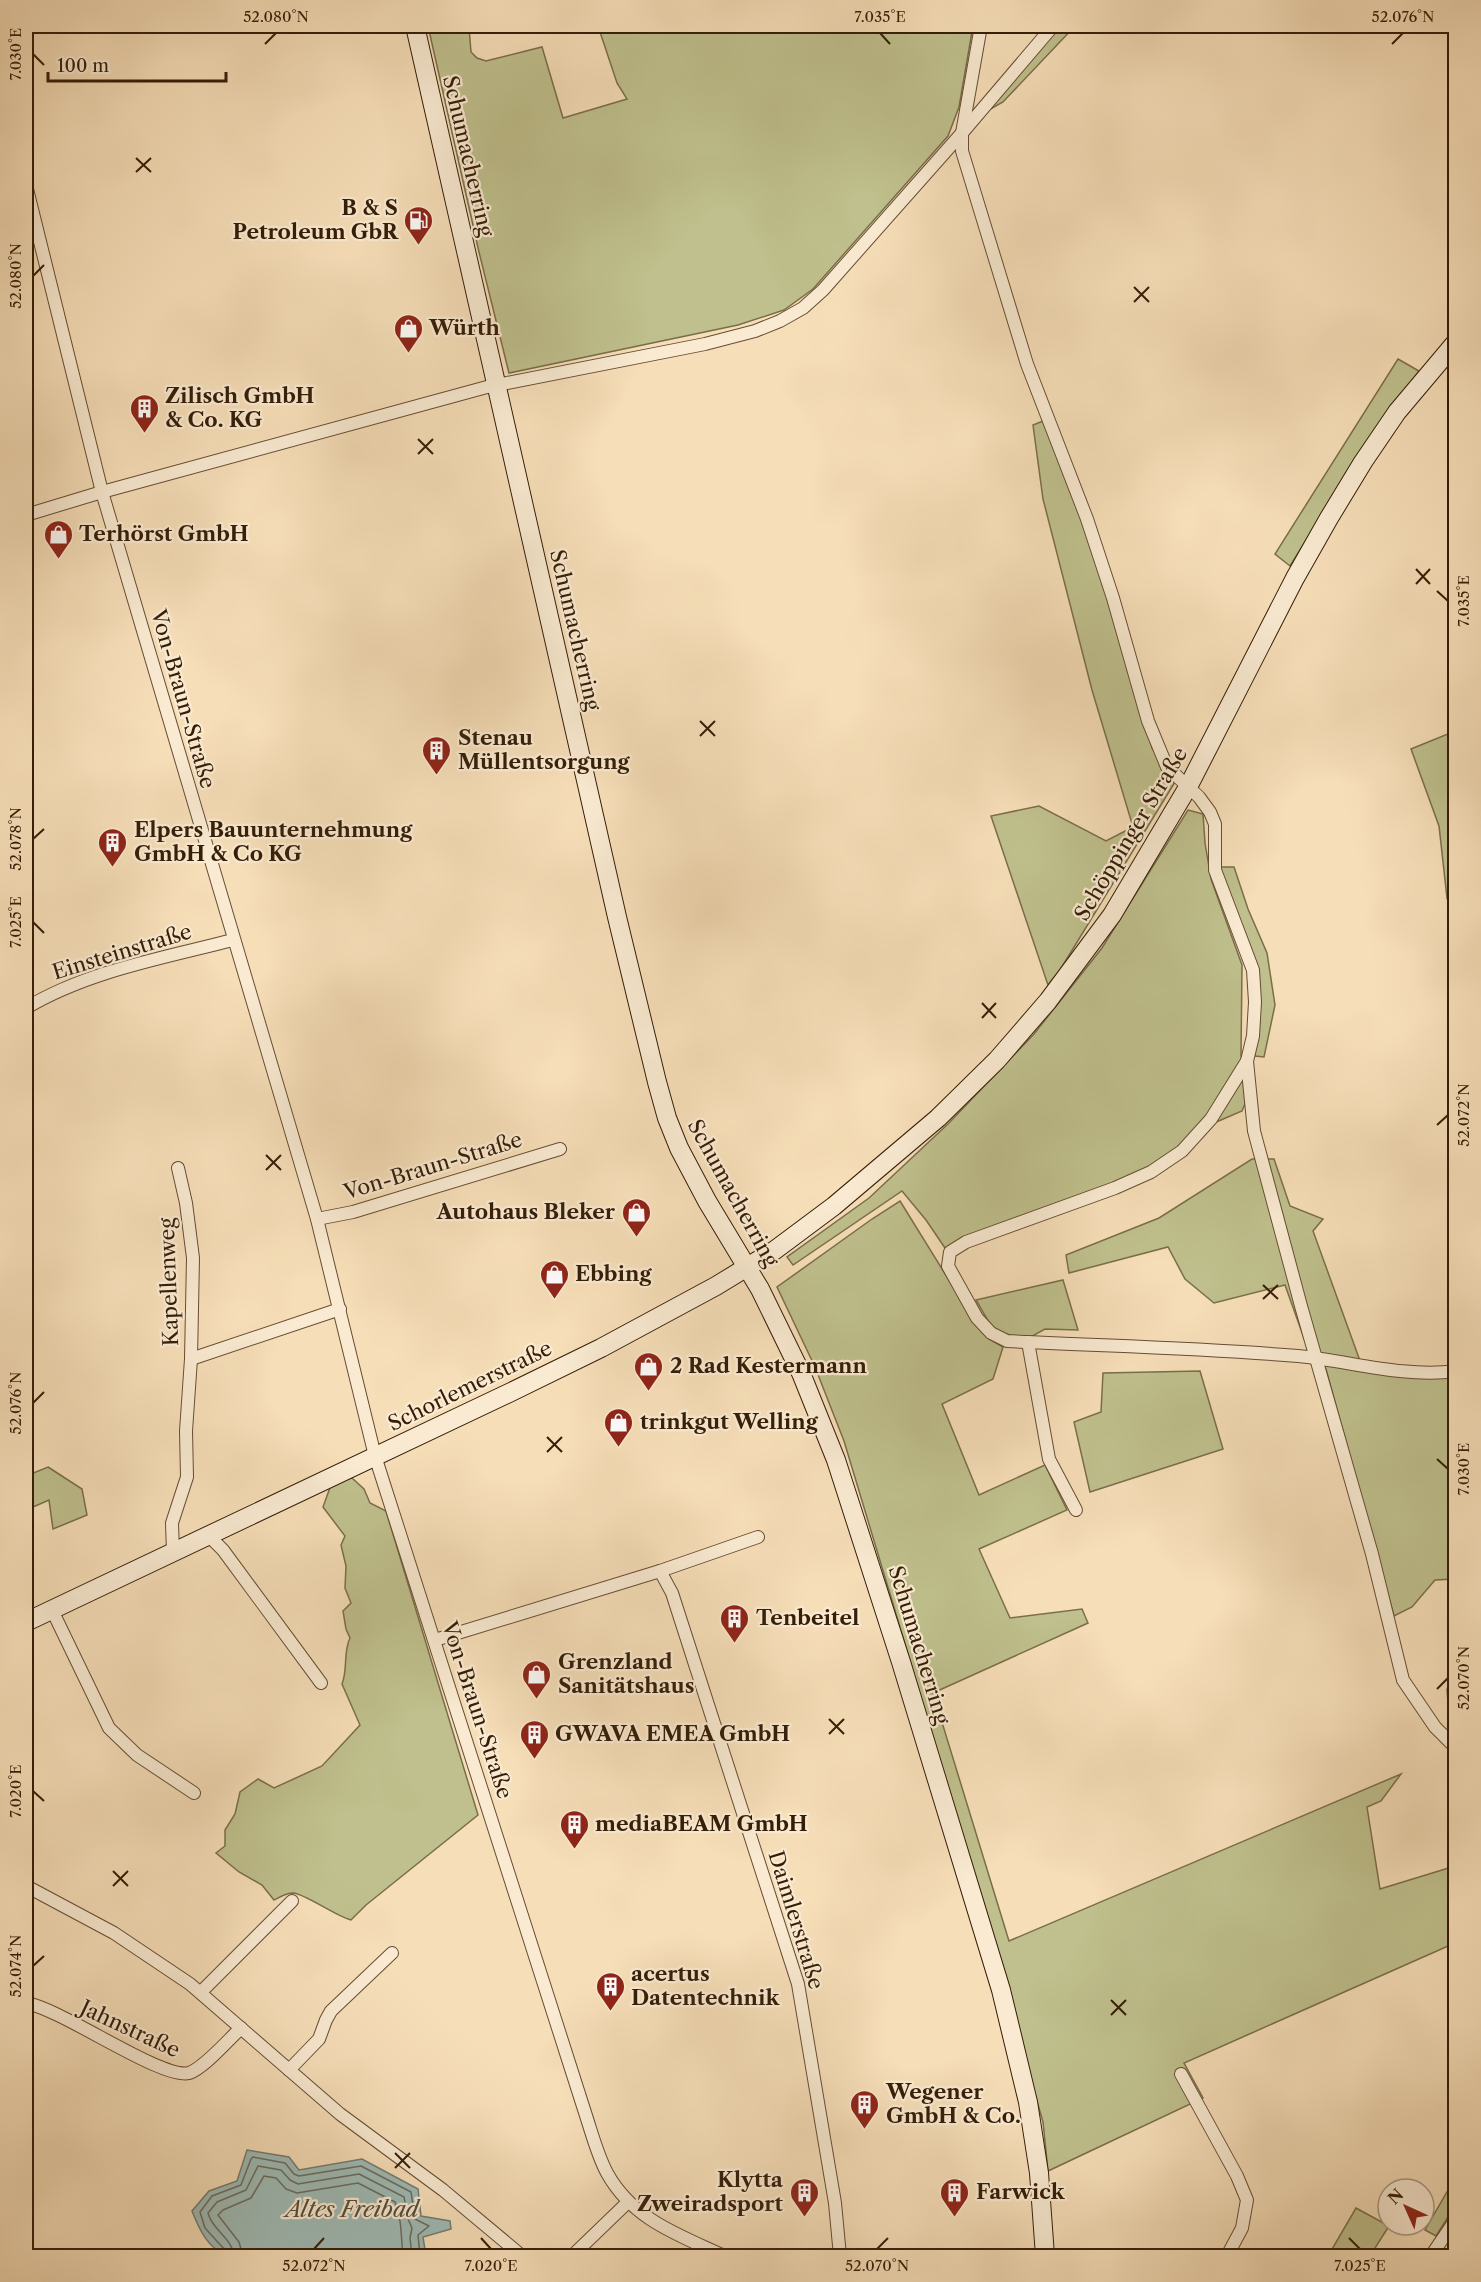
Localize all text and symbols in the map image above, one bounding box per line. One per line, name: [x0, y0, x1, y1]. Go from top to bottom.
text: 52.080°N: [243, 7, 309, 26]
text: 7.035°E: [854, 7, 906, 26]
text: 52.076°N: [1372, 7, 1434, 26]
text: 7.030°E: [6, 28, 25, 80]
scale bar: [48, 45, 226, 83]
text: 100 m: [57, 55, 109, 77]
street label: Schumacherring: [438, 73, 499, 240]
place label: B & S Petroleum GbR: [233, 195, 399, 244]
fuel station icon: B & S Petroleum GbR: [403, 204, 435, 246]
text: 52.080°N: [6, 243, 25, 309]
shop icon: Würth: [392, 312, 424, 354]
place label: Würth: [428, 315, 501, 340]
place label: Zilisch GmbH & Co. KG: [165, 383, 315, 432]
building icon: Zilisch GmbH & Co. KG: [128, 392, 160, 434]
shop icon: Terhörst GmbH: [42, 518, 74, 560]
place label: Terhörst GmbH: [79, 521, 249, 546]
street label: Schumacherring: [545, 547, 606, 714]
text: 7.035°E: [1454, 575, 1473, 627]
street label: Von-Braun-Straße: [146, 606, 221, 791]
place label: Stenau Müllentsorgung: [458, 725, 631, 774]
building icon: Stenau Müllentsorgung: [421, 734, 453, 776]
street label: Schöppinger Straße: [1069, 742, 1192, 925]
text: 52.078°N: [6, 807, 25, 871]
place label: Elpers Bauunternehmung GmbH & Co KG: [134, 817, 413, 866]
building icon: Elpers Bauunternehmung GmbH & Co KG: [97, 826, 129, 868]
text: 7.025°E: [6, 896, 25, 948]
street label: Einsteinstraße: [49, 918, 195, 985]
text: 52.072°N: [1454, 1083, 1473, 1147]
street label: Schumacherring: [683, 1115, 785, 1272]
street label: Von-Braun-Straße: [340, 1127, 525, 1205]
shop icon: Autohaus Bleker: [620, 1196, 652, 1238]
place label: Autohaus Bleker: [435, 1199, 616, 1224]
street label: Kapellenweg: [154, 1216, 183, 1347]
shop icon: Ebbing: [538, 1258, 570, 1300]
place label: Ebbing: [575, 1261, 652, 1286]
street label: Schorlemerstraße: [384, 1335, 556, 1436]
shop icon: 2 Rad Kestermann: [633, 1350, 665, 1392]
place label: 2 Rad Kestermann: [670, 1353, 868, 1378]
text: 52.076°N: [6, 1372, 25, 1434]
shop icon: trinkgut Welling: [603, 1406, 635, 1448]
place label: trinkgut Welling: [640, 1409, 819, 1434]
text: 7.030°E: [1454, 1443, 1473, 1495]
street label: Schumacherring: [883, 1563, 956, 1728]
building icon: Tenbeitel: [719, 1602, 751, 1644]
place label: Tenbeitel: [756, 1605, 859, 1630]
street label: Von-Braun-Straße: [437, 1617, 518, 1802]
text: 52.070°N: [1454, 1646, 1473, 1710]
place label: Grenzland Sanitätshaus: [558, 1649, 694, 1698]
shop icon: Grenzland Sanitätshaus: [521, 1658, 553, 1700]
building icon: GWAVA EMEA GmbH: [518, 1718, 550, 1760]
place label: GWAVA EMEA GmbH: [555, 1721, 790, 1746]
text: 7.020°E: [6, 1764, 25, 1818]
building icon: mediaBEAM GmbH: [558, 1808, 590, 1850]
place label: mediaBEAM GmbH: [595, 1811, 808, 1836]
street label: Daimlerstraße: [764, 1848, 829, 1992]
text: 52.074°N: [6, 1935, 25, 1997]
place label: acertus Datentechnik: [631, 1961, 780, 2010]
building icon: acertus Datentechnik: [594, 1970, 626, 2012]
street label: Jahnstraße: [74, 1993, 184, 2063]
place label: Wegener GmbH & Co.: [885, 2079, 1021, 2128]
building icon: Wegener GmbH & Co.: [849, 2088, 881, 2130]
place label: Klytta Zweiradsport: [637, 2167, 784, 2216]
building icon: Klytta Zweiradsport: [788, 2176, 820, 2218]
building icon: Farwick: [939, 2176, 971, 2218]
north arrow: [1376, 2177, 1436, 2237]
place label: Farwick: [976, 2179, 1066, 2204]
text: N: [1383, 2184, 1407, 2208]
water label: Altes Freibad: [282, 2196, 421, 2223]
text: 52.072°N: [282, 2256, 346, 2275]
text: 7.020°E: [464, 2256, 518, 2275]
text: 52.070°N: [845, 2256, 909, 2275]
text: 7.025°E: [1334, 2256, 1386, 2275]

